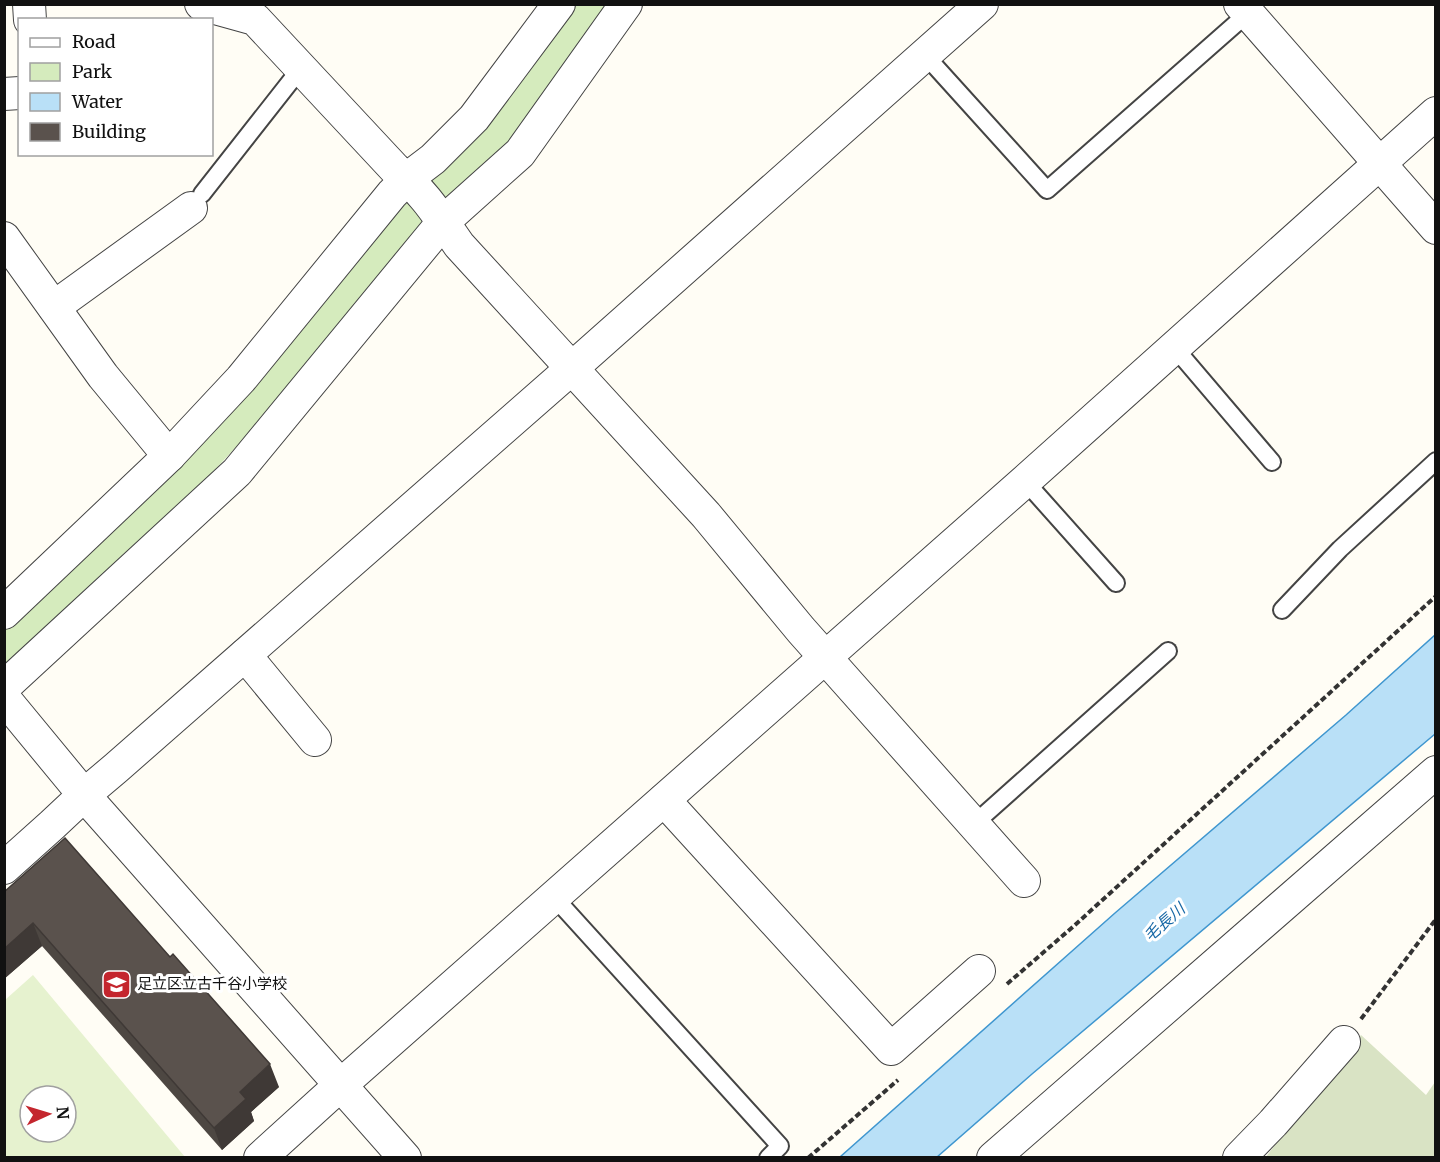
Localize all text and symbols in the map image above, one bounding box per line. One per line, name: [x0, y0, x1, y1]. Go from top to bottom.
legend: [18, 18, 213, 156]
text: Road: [72, 30, 116, 53]
text: Park: [72, 60, 113, 83]
text: Water: [71, 90, 123, 113]
text: Building: [72, 120, 146, 143]
water label: 毛長川: [1139, 897, 1190, 945]
school or university icon: 足立区立古千谷小学校: [100, 968, 132, 1000]
place label: 足立区立古千谷小学校: [137, 974, 287, 993]
north arrow: [18, 1084, 78, 1144]
text: N: [53, 1106, 73, 1120]

